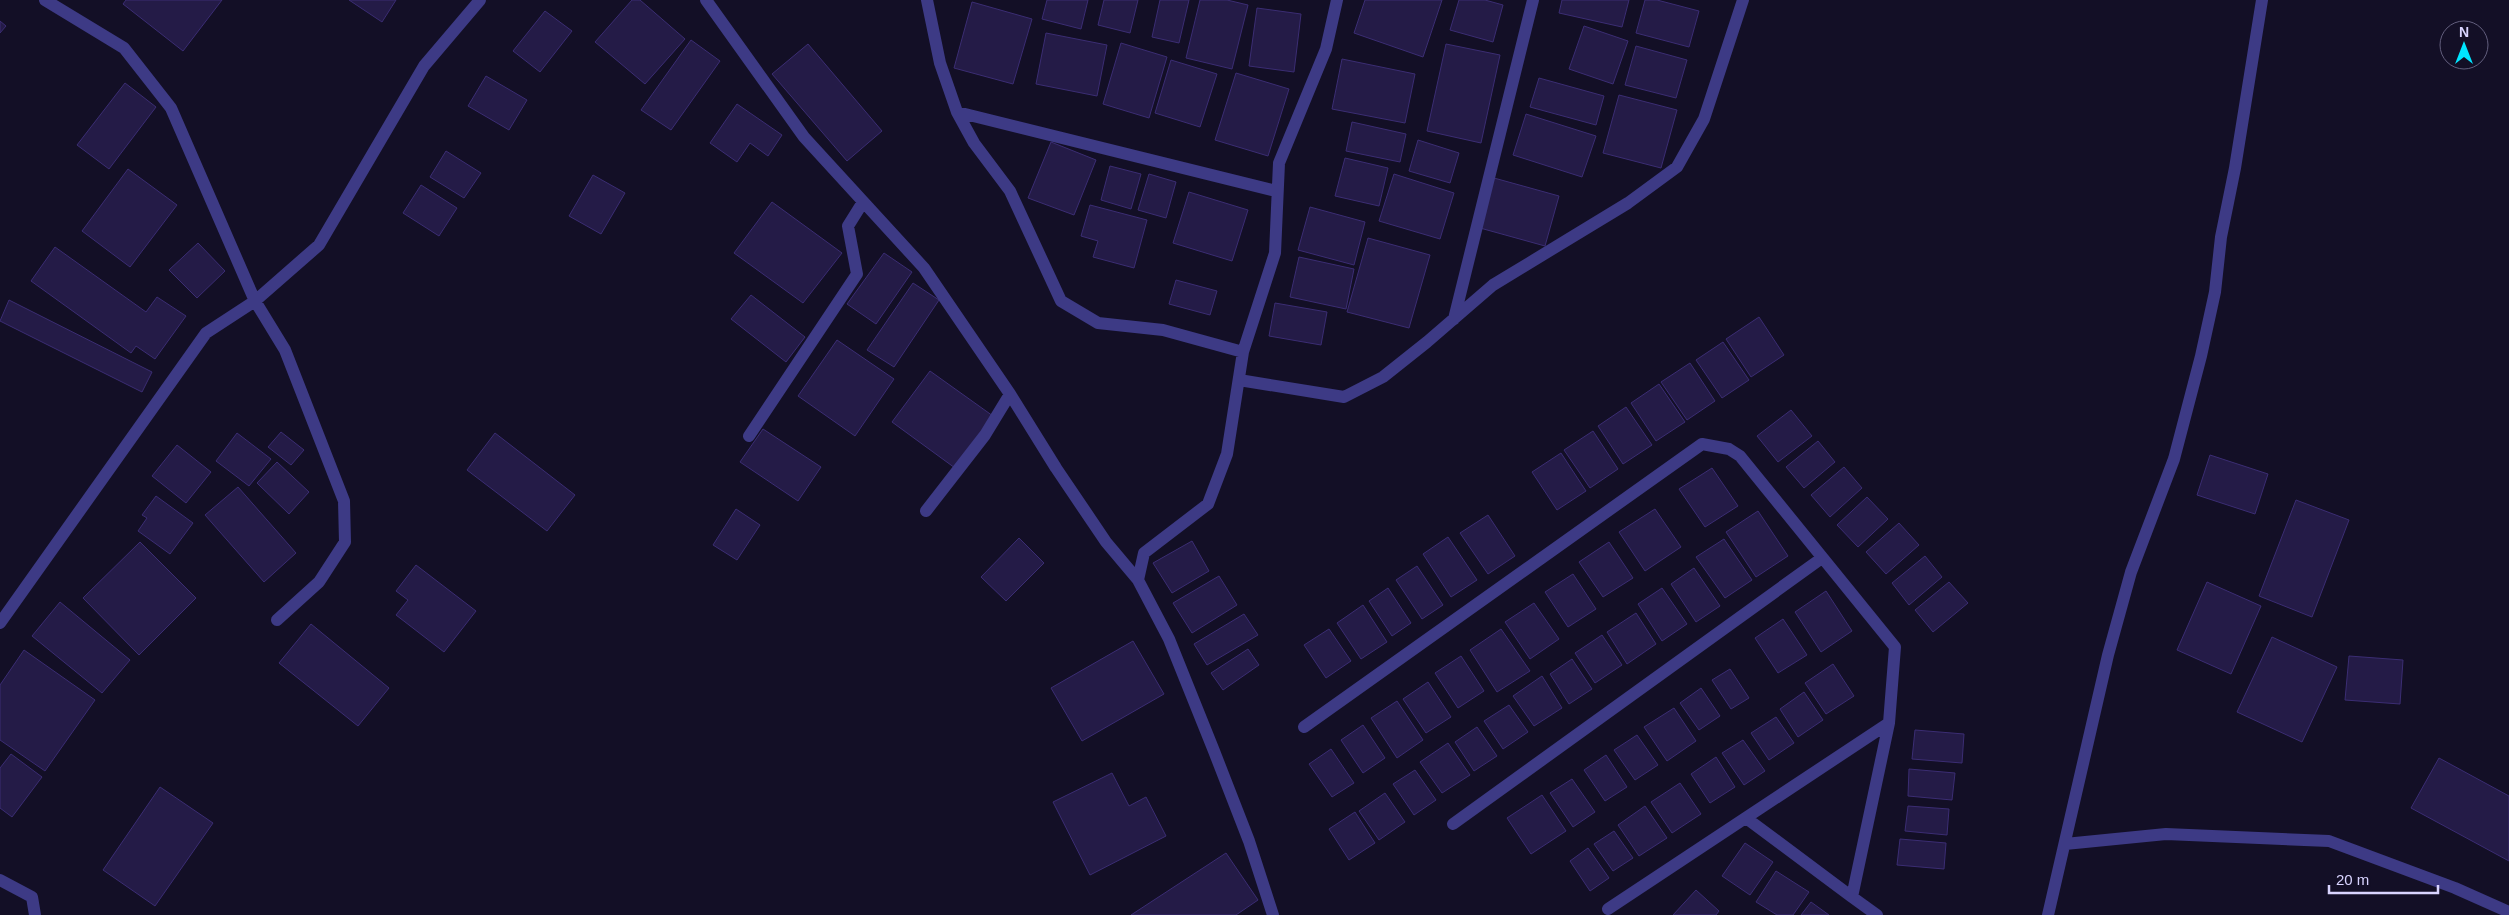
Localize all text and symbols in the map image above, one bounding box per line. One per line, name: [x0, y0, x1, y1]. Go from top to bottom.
north arrow: [2439, 20, 2489, 70]
text: N: [2459, 24, 2469, 40]
scale bar: [2329, 862, 2438, 894]
text: 20 m: [2336, 871, 2369, 888]

